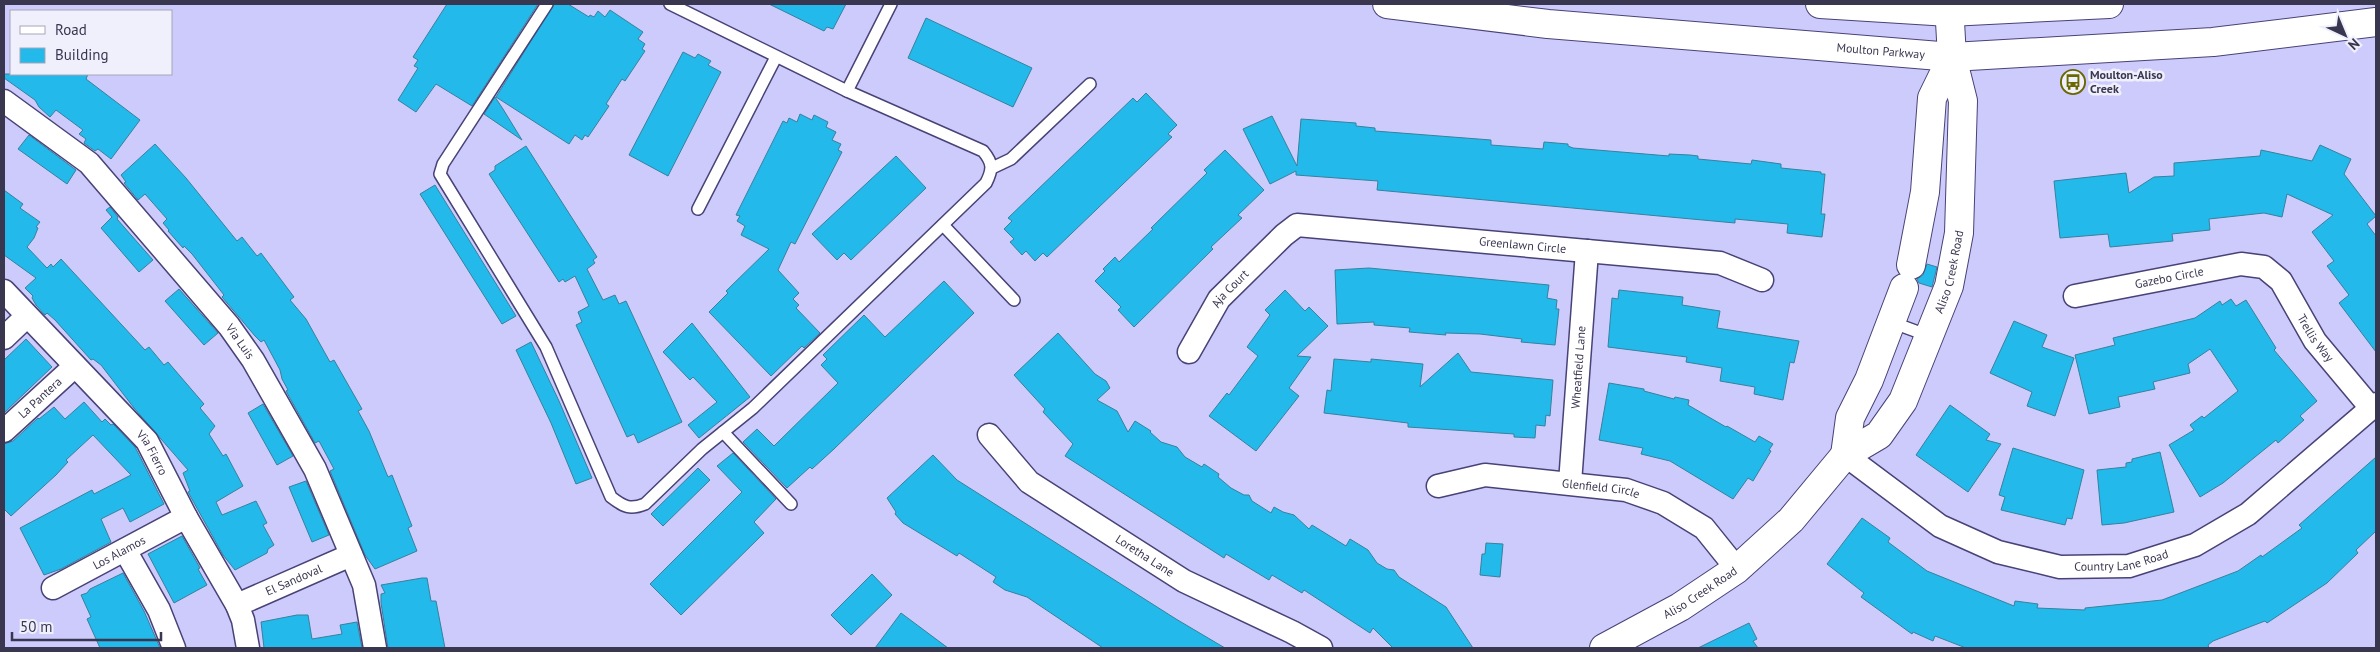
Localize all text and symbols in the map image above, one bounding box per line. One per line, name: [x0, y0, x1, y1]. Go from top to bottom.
legend: [10, 10, 172, 75]
north arrow: [2320, 10, 2370, 60]
text: Road: [55, 20, 87, 39]
text: N: [2344, 35, 2364, 54]
street label: Moulton Parkway: [1836, 40, 1926, 62]
text: Building: [55, 45, 109, 64]
place label: Moulton-Aliso Creek: [2090, 67, 2163, 96]
bus stop icon: Moulton-Aliso Creek: [2060, 69, 2086, 95]
street label: Aliso Creek Road: [1931, 229, 1966, 315]
street label: Greenlawn Circle: [1478, 233, 1567, 256]
street label: Gazebo Circle: [2133, 263, 2205, 291]
street label: Aja Court: [1208, 266, 1252, 310]
street label: Trellis Way: [2294, 311, 2338, 365]
street label: Via Luis: [222, 320, 258, 362]
street label: Wheatfield Lane: [1567, 325, 1588, 409]
street label: La Pantera: [15, 374, 65, 421]
street label: Via Fierro: [133, 426, 171, 478]
street label: Glenfield Circle: [1561, 475, 1642, 501]
street label: Loretha Lane: [1113, 531, 1177, 580]
street label: Los Alamos: [90, 532, 148, 572]
street label: Country Lane Road: [2074, 546, 2170, 574]
street label: El Sandoval: [263, 561, 325, 599]
street label: Aliso Creek Road: [1660, 563, 1740, 622]
scale bar: [12, 610, 161, 642]
text: 50 m: [20, 617, 53, 636]

